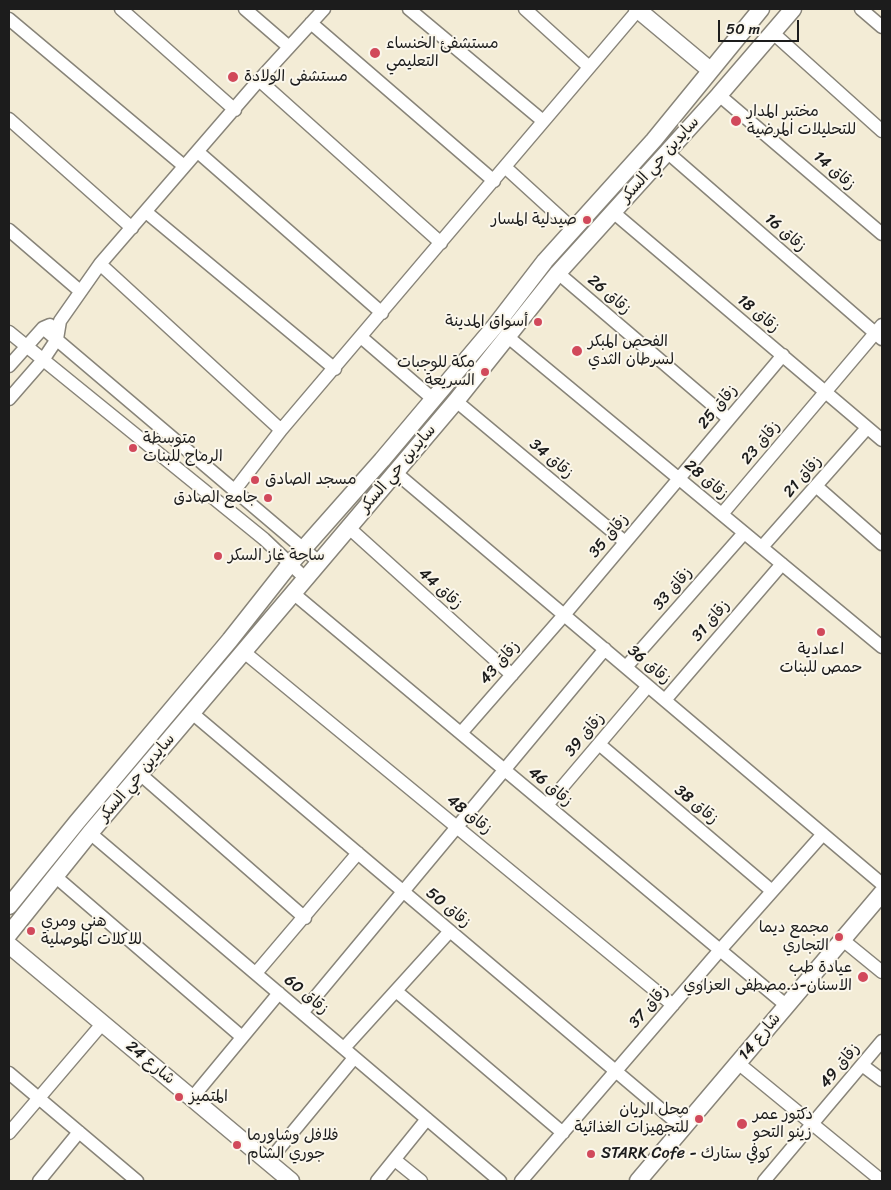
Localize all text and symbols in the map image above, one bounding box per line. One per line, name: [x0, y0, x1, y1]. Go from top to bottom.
scale bar: [721, 10, 802, 42]
text: 50 m: [726, 16, 760, 42]
place label: مستشفئ الخنساء التعليمي: [386, 34, 499, 72]
marker: مستشفئ الخنساء التعليمي: [368, 46, 382, 60]
place label: مستشفى الولادة: [244, 67, 348, 87]
marker: مستشفى الولادة: [226, 70, 240, 84]
place label: مختبر المدار للتحليلات المرضية: [747, 102, 856, 140]
street label: سايدين حي السكر: [616, 113, 704, 207]
marker: مختبر المدار للتحليلات المرضية: [729, 114, 743, 128]
street label: زقاق 14: [809, 147, 859, 195]
place label: صيدلية المسار: [491, 210, 577, 230]
street label: زقاق 16: [760, 210, 810, 256]
marker: صيدلية المسار: [581, 214, 593, 226]
street label: زقاق 26: [583, 271, 635, 319]
street label: زقاق 18: [733, 291, 783, 337]
place label: أسواق المدينة: [445, 312, 528, 332]
marker: أسواق المدينة: [532, 316, 544, 328]
place label: الفحص المبكر لسرطان الثدي: [588, 332, 674, 370]
marker: الفحص المبكر لسرطان الثدي: [570, 344, 584, 358]
place label: مكة للوجبات السريعة: [397, 353, 475, 391]
marker: مكة للوجبات السريعة: [479, 366, 491, 378]
street label: زقاق 25: [694, 381, 742, 433]
street label: زقاق 23: [737, 417, 785, 469]
street label: سايدين حي السكر: [356, 421, 440, 517]
place label: متوسطة الرماح للبنات: [143, 429, 223, 467]
street label: زقاق 34: [525, 435, 577, 483]
marker: متوسطة الرماح للبنات: [127, 442, 139, 454]
street label: زقاق 21: [780, 452, 826, 502]
street label: زقاق 28: [680, 456, 732, 504]
place label: مسجد الصادق: [265, 470, 356, 490]
marker: مسجد الصادق: [249, 474, 261, 486]
place label: جامع الصادق: [174, 488, 258, 508]
marker: جامع الصادق: [262, 492, 274, 504]
street label: زقاق 35: [585, 510, 633, 562]
place label: ساحة غاز السكر: [228, 546, 325, 566]
marker: ساحة غاز السكر: [212, 550, 224, 562]
street label: زقاق 44: [414, 564, 466, 614]
street label: زقاق 33: [649, 564, 697, 614]
street label: زقاق 31: [688, 596, 734, 646]
marker: اعدادية حمص للبنات: [815, 626, 827, 638]
street label: زقاق 43: [476, 637, 524, 689]
place label: اعدادية حمص للبنات: [780, 640, 862, 678]
street label: زقاق 36: [623, 641, 675, 689]
street label: زقاق 39: [561, 709, 609, 761]
street label: سايدين حي السكر: [95, 730, 179, 826]
street label: زقاق 46: [524, 763, 576, 811]
street label: زقاق 38: [670, 781, 722, 829]
street label: زقاق 48: [443, 791, 495, 839]
street label: زقاق 50: [422, 884, 474, 932]
place label: هني ومري للاكلات الموصلية: [41, 912, 142, 950]
place label: مجمع ديما التجاري: [759, 918, 829, 956]
marker: هني ومري للاكلات الموصلية: [25, 925, 37, 937]
marker: مجمع ديما التجاري: [833, 931, 845, 943]
place label: عيادة طب الاسنان-د.مصطفى العزاوي: [684, 958, 852, 996]
marker: عيادة طب الاسنان-د.مصطفى العزاوي: [856, 970, 870, 984]
street label: زقاق 60: [280, 971, 332, 1019]
street label: زقاق 37: [625, 982, 673, 1032]
street label: شارع 14: [735, 1010, 785, 1064]
street label: شارع 24: [122, 1037, 178, 1089]
street label: زقاق 49: [816, 1040, 864, 1092]
place label: المتميز: [189, 1087, 228, 1107]
marker: المتميز: [173, 1091, 185, 1103]
place label: محل الريان للتجهيزات الغذائية: [574, 1100, 689, 1138]
place label: دكتور عمر زينو التحو: [753, 1105, 813, 1143]
marker: محل الريان للتجهيزات الغذائية: [693, 1113, 705, 1125]
marker: دكتور عمر زينو التحو: [735, 1117, 749, 1131]
place label: فلافل وشاورما جوري الشام: [247, 1126, 339, 1164]
marker: فلافل وشاورما جوري الشام: [231, 1139, 243, 1151]
place label: STARK Cofe - كوفي ستارك: [601, 1144, 772, 1164]
marker: STARK Cofe - كوفي ستارك: [585, 1148, 597, 1160]

